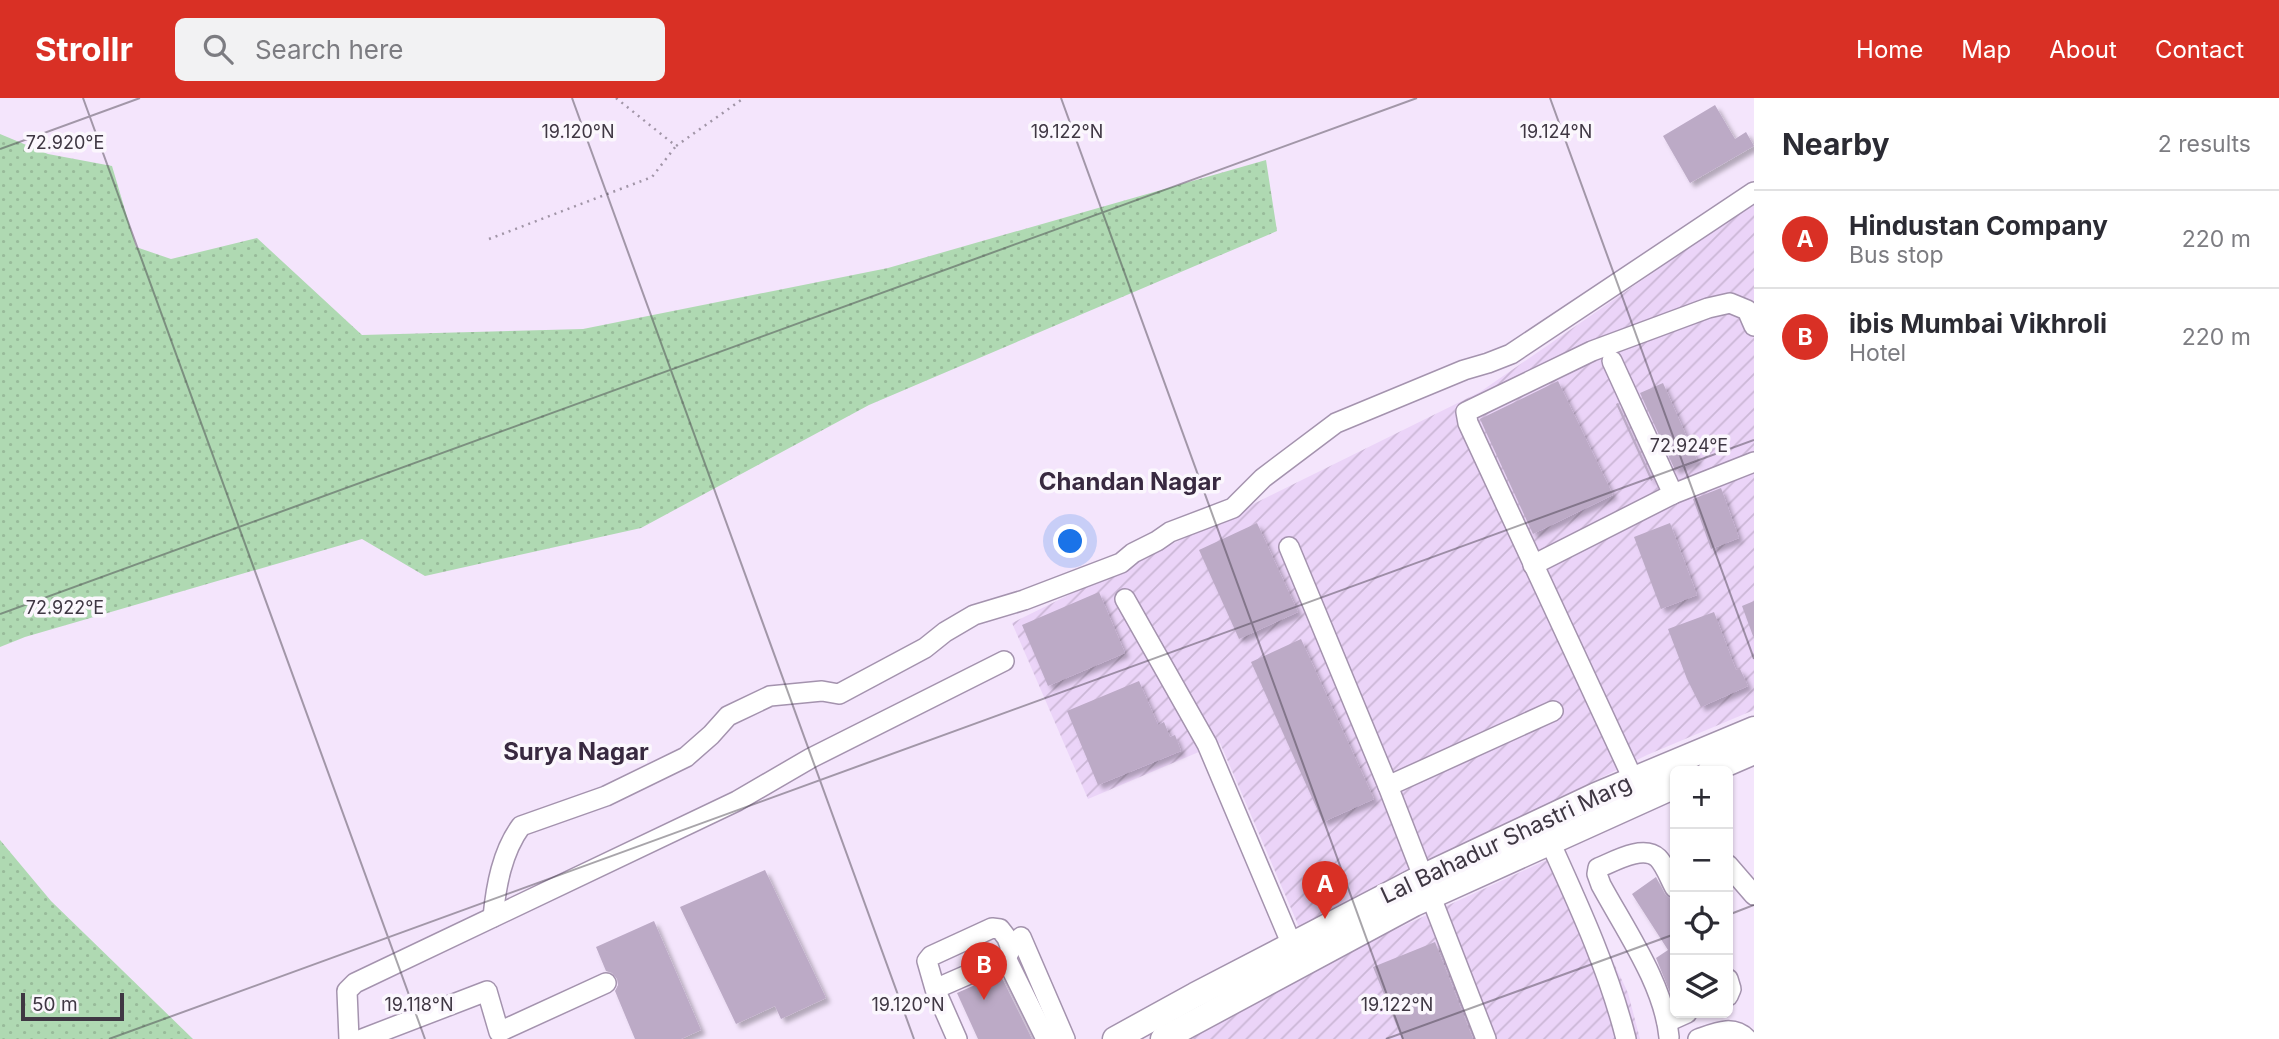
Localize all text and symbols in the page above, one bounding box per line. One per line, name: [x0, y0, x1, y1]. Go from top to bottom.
search box: [175, 18, 665, 81]
text: Strollr: [35, 29, 133, 69]
icon: search: [199, 30, 237, 68]
text: Search here: [255, 34, 404, 65]
text: Home: [1856, 35, 1923, 64]
text: Map: [1961, 35, 2011, 64]
text: About: [2049, 35, 2117, 64]
text: Contact: [2155, 35, 2244, 64]
text: 19.120°N: [541, 121, 615, 142]
text: 19.122°N: [1031, 121, 1103, 142]
text: 19.124°N: [1520, 121, 1592, 142]
text: Nearby: [1782, 126, 1890, 162]
text: 2 results: [2158, 130, 2251, 158]
text: 72.920°E: [26, 132, 104, 153]
text: Hindustan Company: [1849, 210, 2108, 241]
text: A: [1796, 225, 1814, 253]
text: 220 m: [2182, 225, 2251, 253]
text: Bus stop: [1849, 241, 1944, 269]
text: ibis Mumbai Vikhroli: [1849, 308, 2107, 339]
text: B: [1797, 323, 1813, 351]
text: 220 m: [2182, 323, 2251, 351]
text: Hotel: [1849, 339, 1906, 367]
text: 72.924°E: [1650, 435, 1728, 456]
district label: Chandan Nagar: [1039, 467, 1221, 496]
your location: [1053, 524, 1087, 558]
text: 72.922°E: [26, 597, 104, 618]
district label: Surya Nagar: [503, 737, 649, 766]
map controls: [1670, 766, 1733, 1018]
button: +: [1670, 766, 1733, 829]
street label: Lal Bahadur Shastri Marg: [1376, 769, 1636, 909]
button: −: [1670, 829, 1733, 892]
pin: A: [1302, 861, 1348, 919]
button: locate: [1670, 892, 1733, 955]
pin: B: [961, 942, 1007, 1000]
button: layers: [1670, 955, 1733, 1018]
scale bar: [21, 990, 124, 1022]
text: 50 m: [32, 993, 78, 1016]
text: 19.118°N: [385, 994, 453, 1015]
text: 19.120°N: [871, 994, 945, 1015]
text: 19.122°N: [1361, 994, 1433, 1015]

